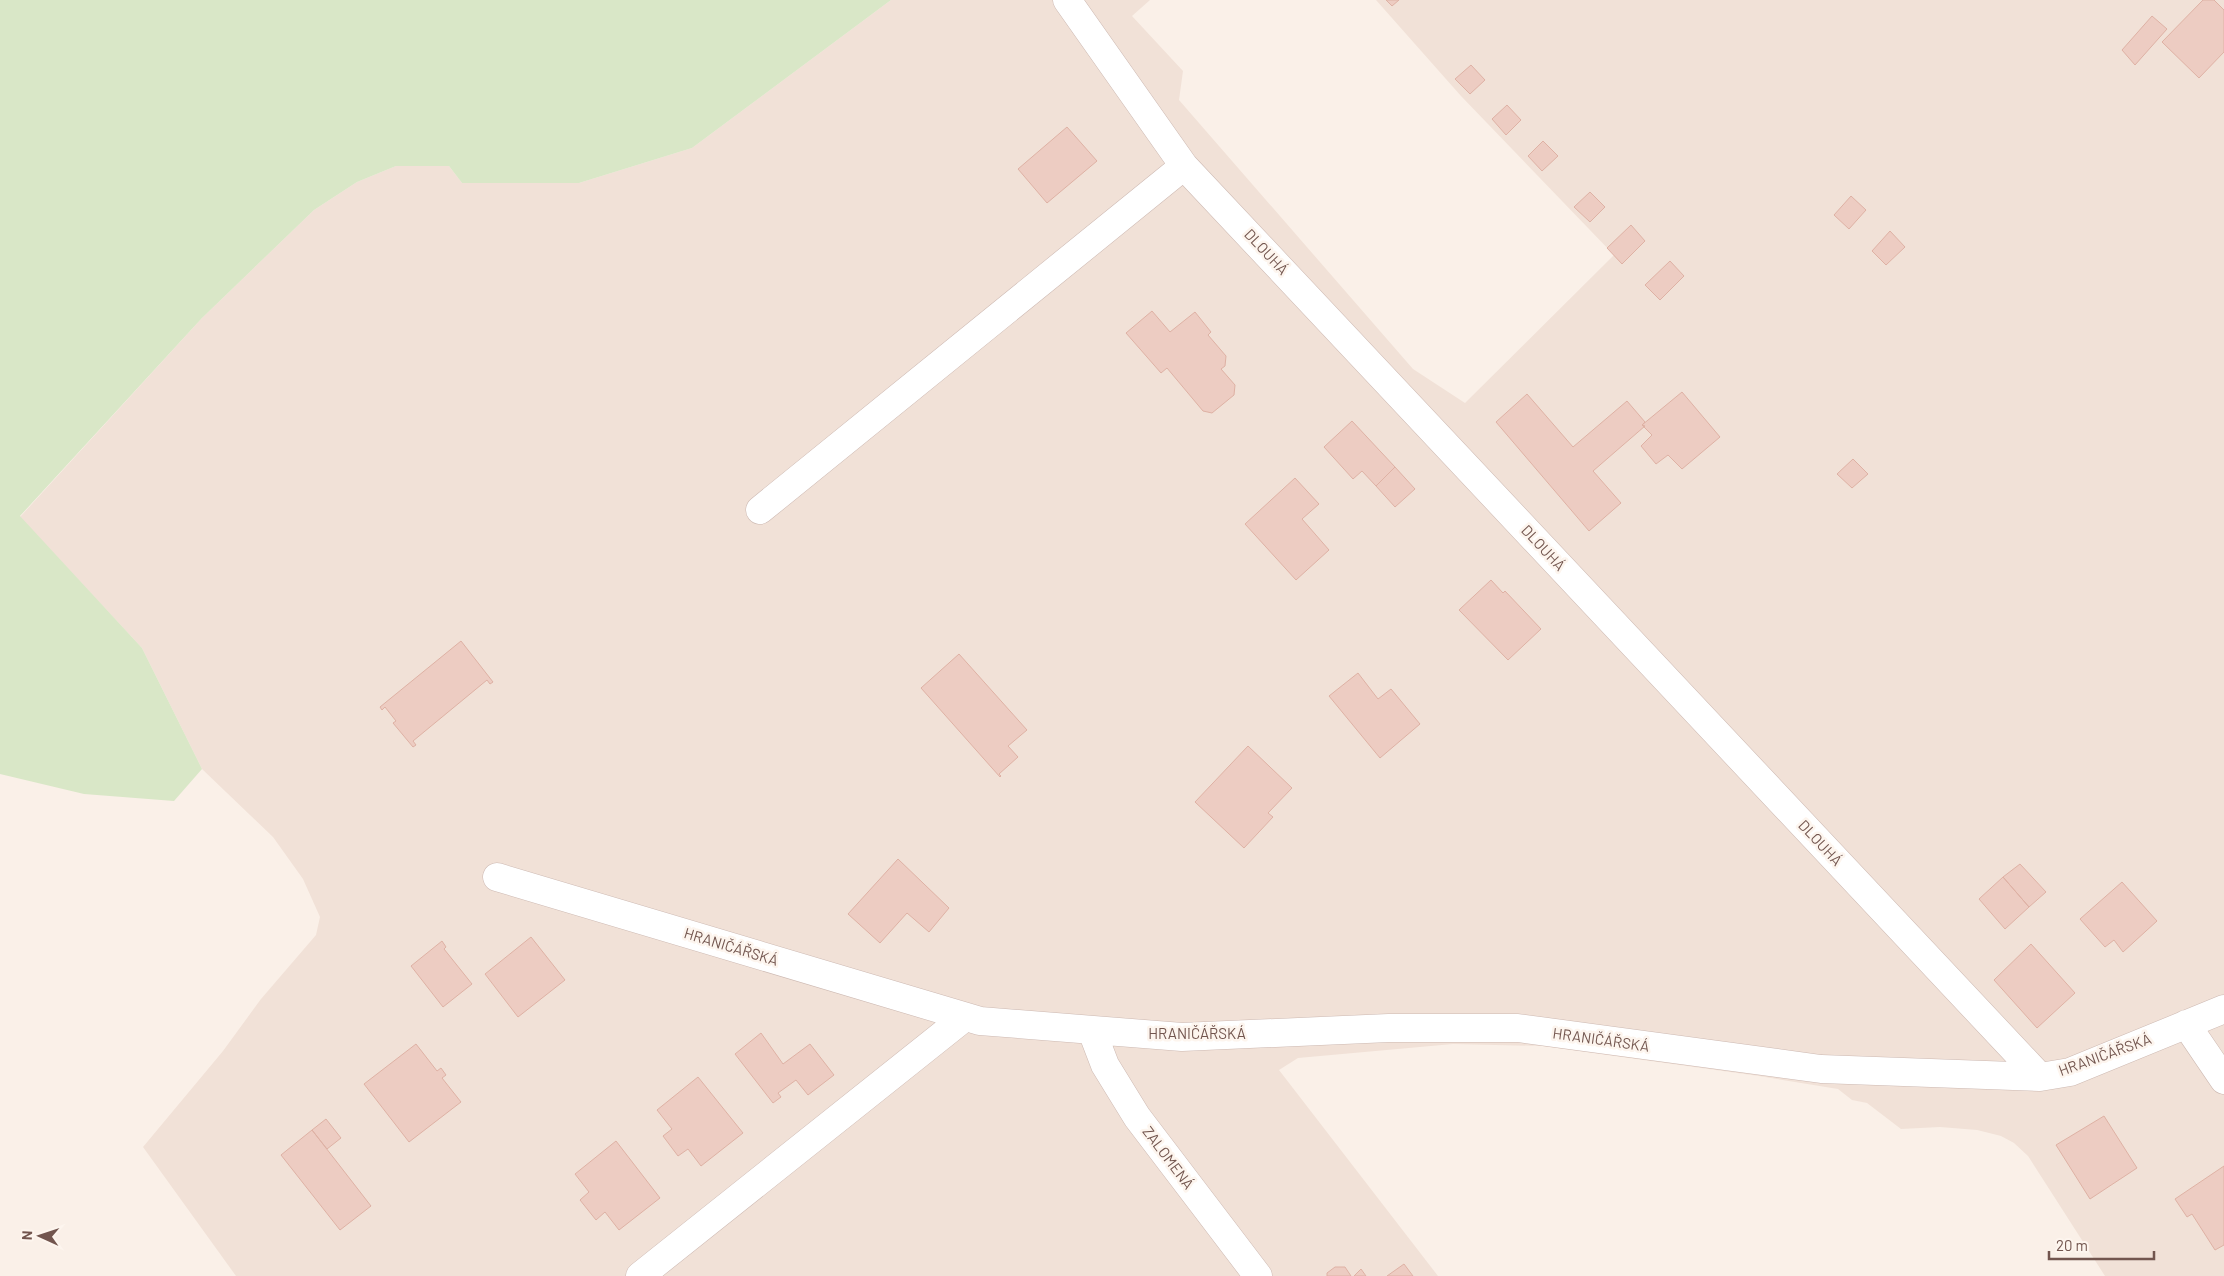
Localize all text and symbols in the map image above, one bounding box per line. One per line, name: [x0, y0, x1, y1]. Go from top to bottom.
street label: DLOUHÁ: [1241, 225, 1292, 278]
street label: DLOUHÁ: [1518, 521, 1569, 574]
street label: DLOUHÁ: [1795, 816, 1846, 869]
street label: HRANIČÁŘSKÁ: [682, 923, 781, 969]
street label: HRANIČÁŘSKÁ: [1552, 1023, 1651, 1055]
street label: HRANIČÁŘSKÁ: [1148, 1024, 1246, 1042]
street label: HRANIČÁŘSKÁ: [2056, 1029, 2154, 1079]
street label: ZALOMENÁ: [1139, 1122, 1198, 1192]
north arrow: [15, 1211, 65, 1261]
scale bar: [2049, 1228, 2154, 1260]
text: N: [18, 1230, 35, 1240]
text: 20 m: [2056, 1236, 2088, 1254]

